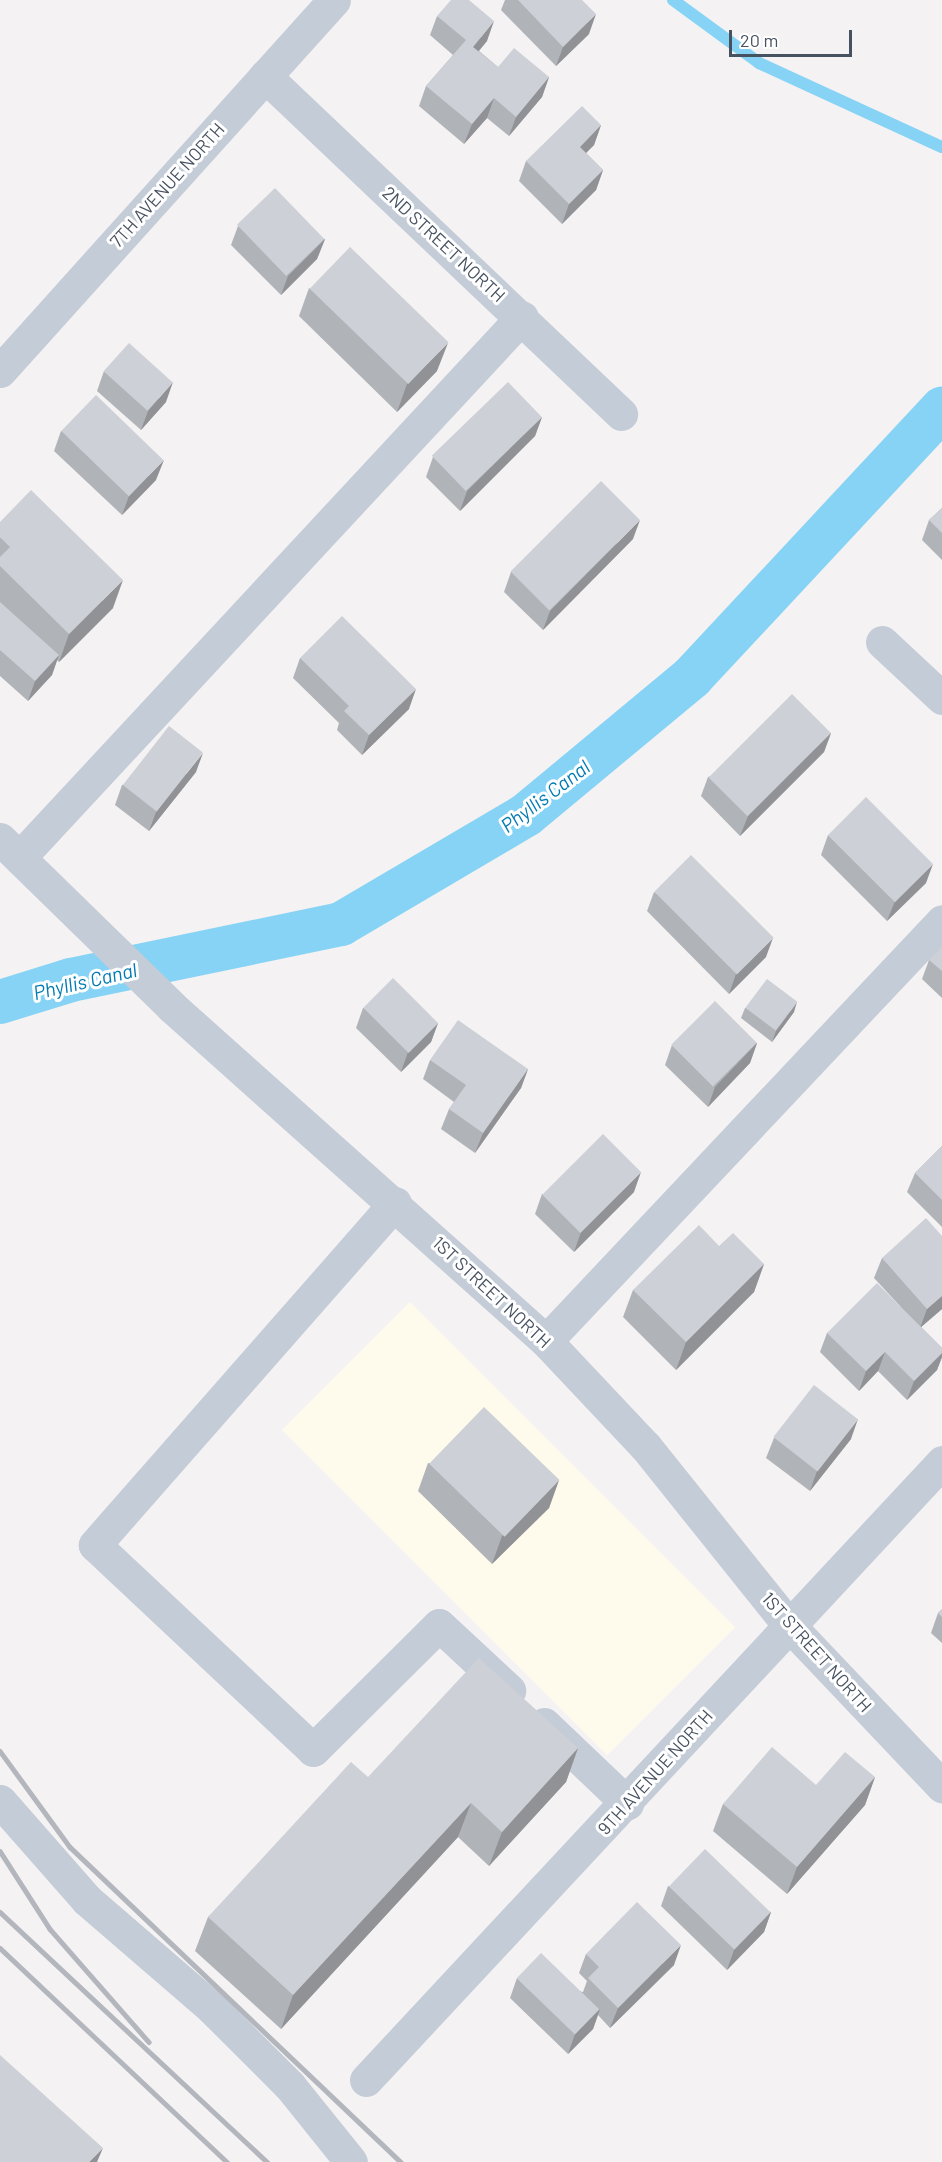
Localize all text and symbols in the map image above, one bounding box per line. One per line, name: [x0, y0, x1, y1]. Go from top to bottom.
scale bar: [732, 18, 855, 56]
text: 20 m: [740, 29, 778, 51]
street label: 7TH AVENUE NORTH: [105, 118, 229, 252]
street label: 2ND STREET NORTH: [378, 182, 510, 306]
water label: Phyllis Canal: [496, 755, 594, 837]
water label: Phyllis Canal: [31, 957, 139, 1005]
street label: 1ST STREET NORTH: [428, 1232, 556, 1352]
street label: 1ST STREET NORTH: [758, 1588, 876, 1716]
street label: 9TH AVENUE NORTH: [593, 1705, 717, 1839]

